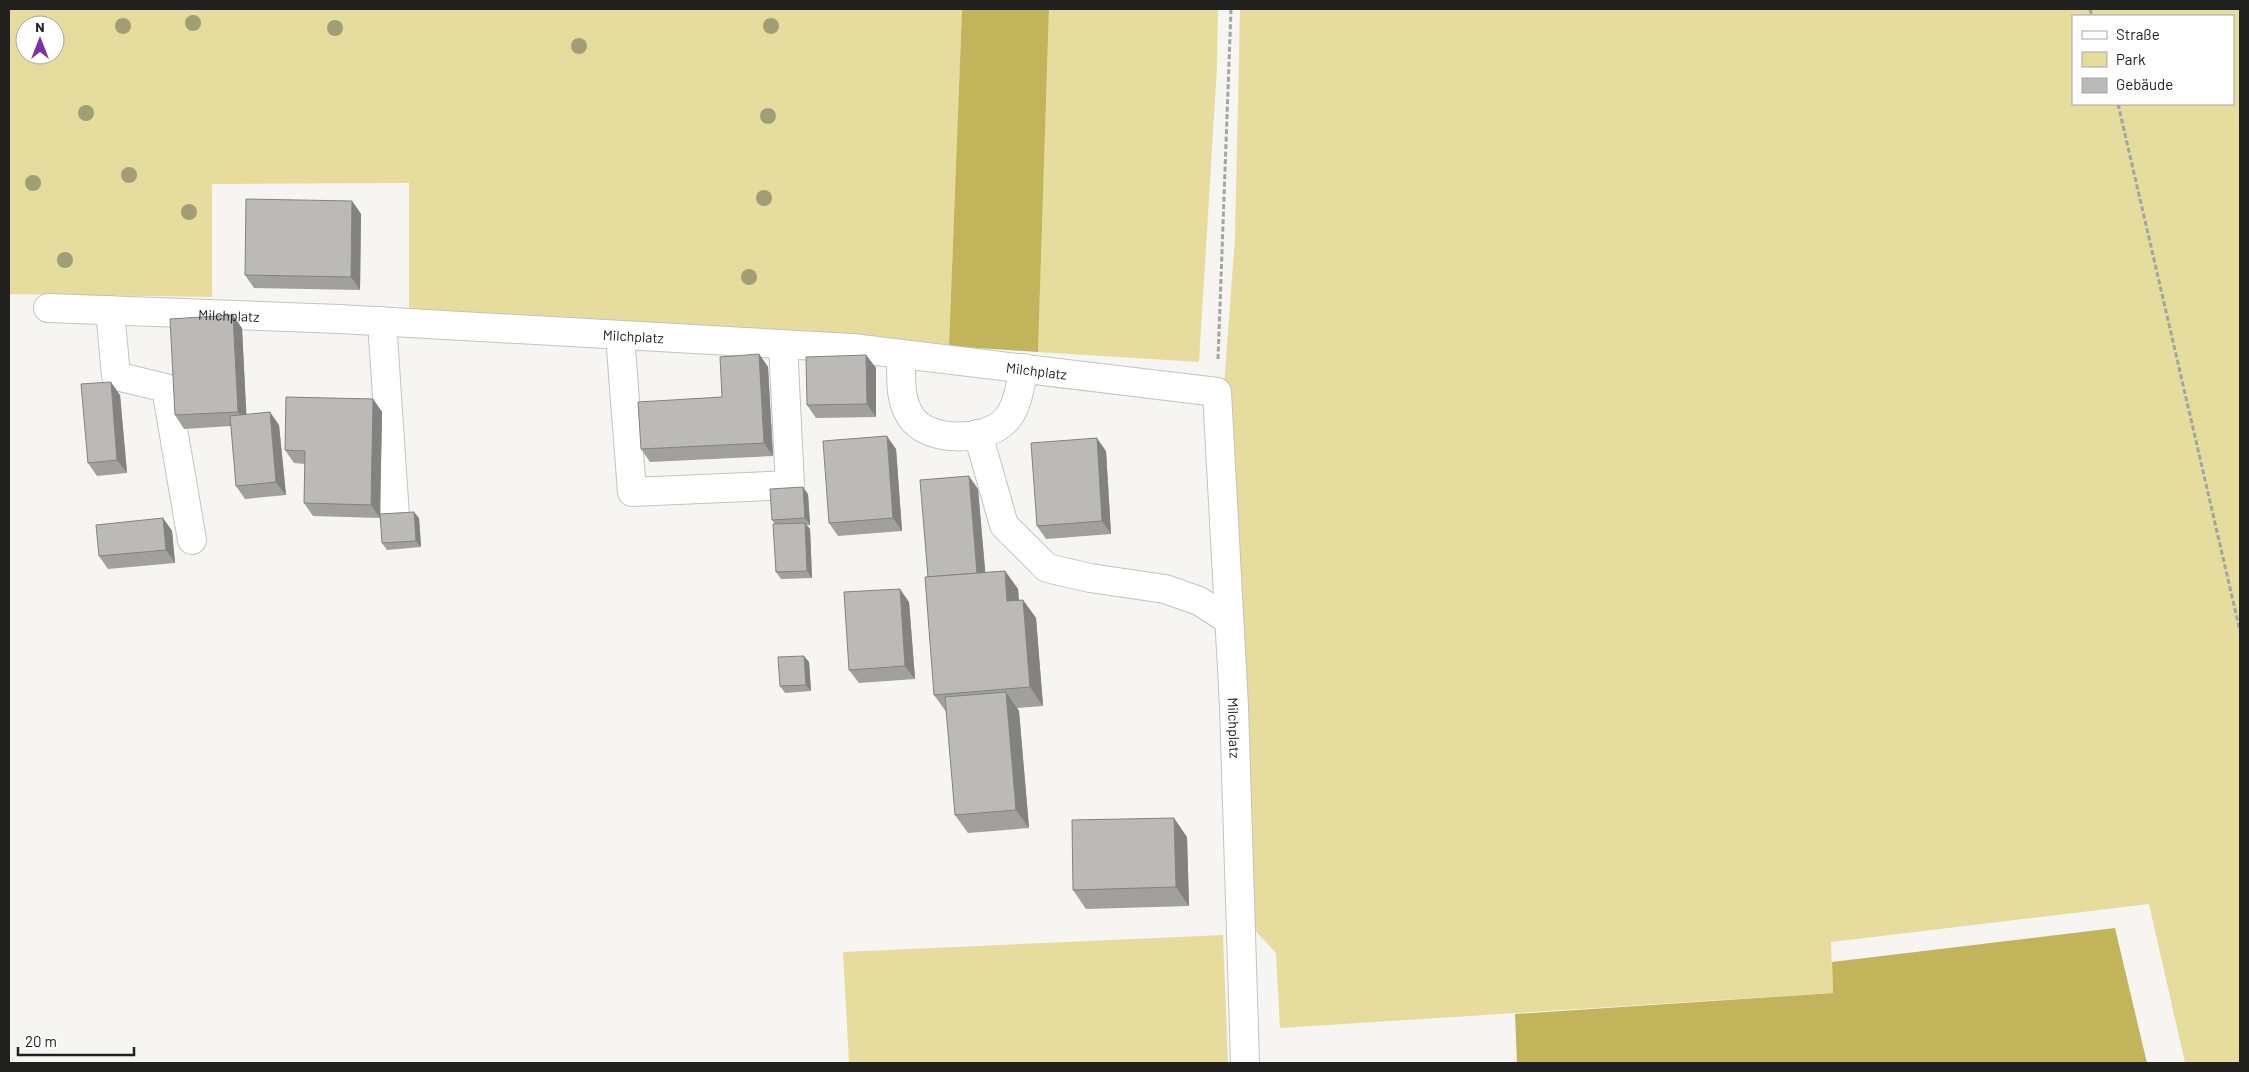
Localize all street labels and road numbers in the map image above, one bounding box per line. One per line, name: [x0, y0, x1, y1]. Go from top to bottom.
street label: Milchplatz: [198, 305, 260, 324]
street label: Milchplatz: [602, 325, 664, 346]
street label: Milchplatz: [1005, 358, 1068, 382]
street label: Milchplatz: [1225, 697, 1244, 759]

